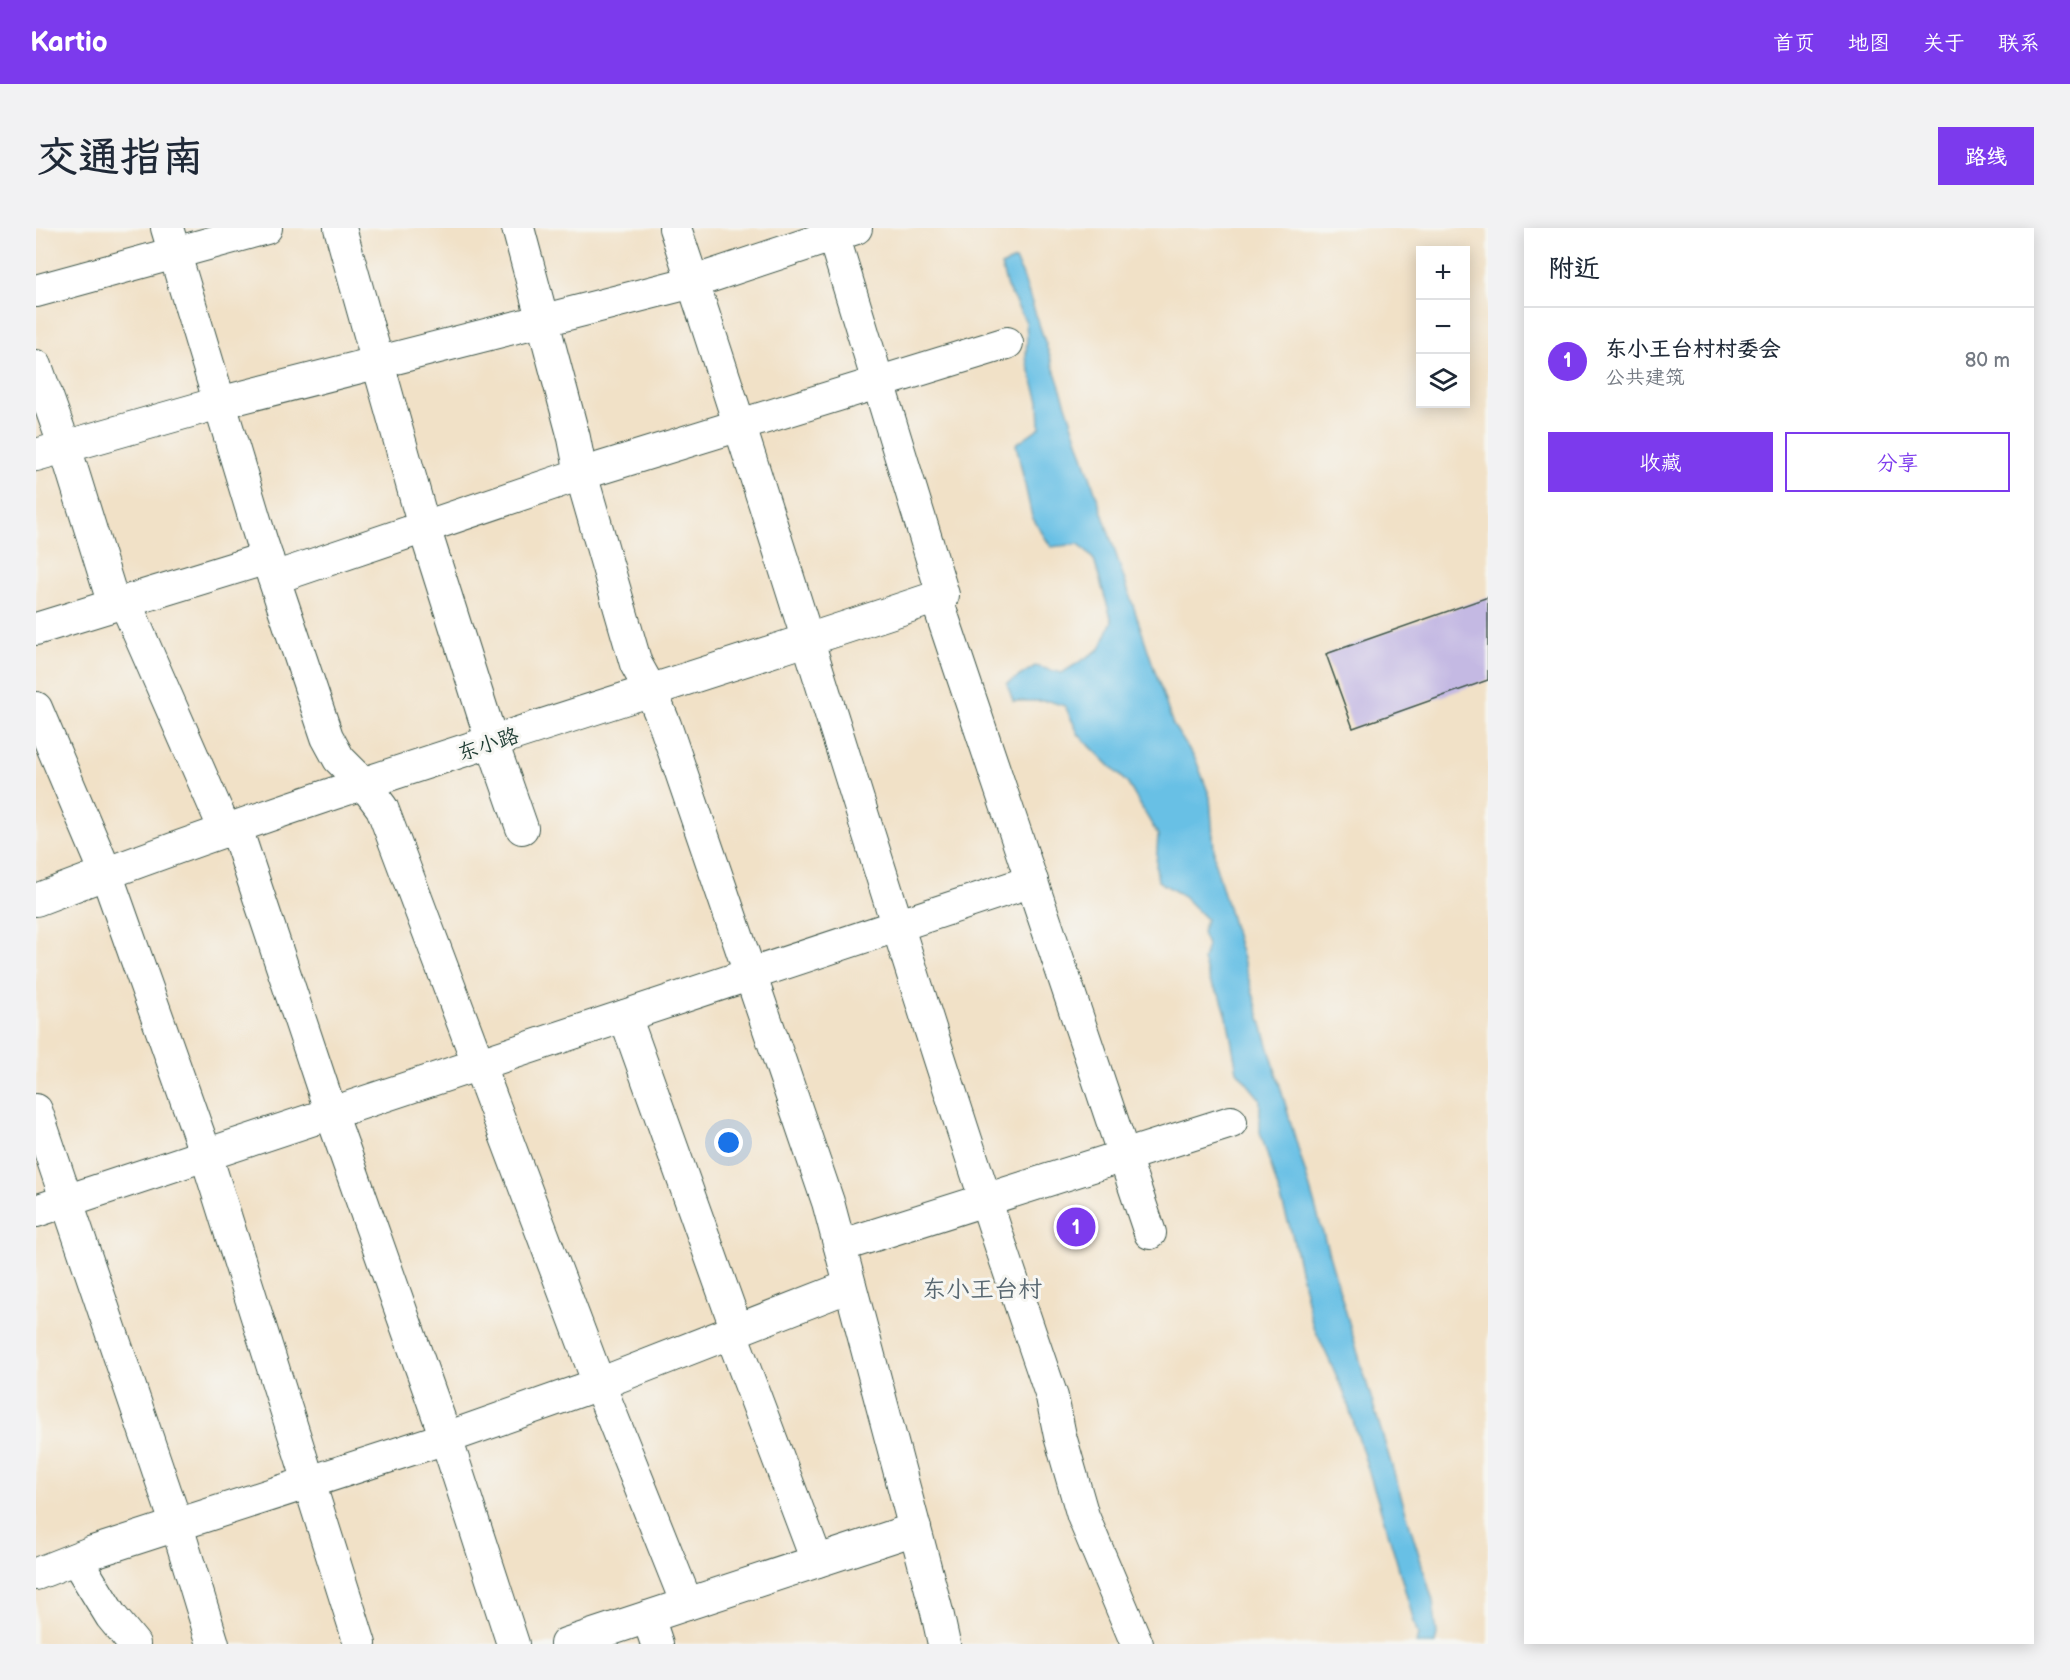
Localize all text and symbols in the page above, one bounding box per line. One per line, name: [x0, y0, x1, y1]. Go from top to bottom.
text: Kartio: [30, 26, 108, 59]
text: 首页: [1773, 31, 1815, 56]
text: 地图: [1848, 31, 1890, 56]
text: 关于: [1923, 31, 1965, 56]
text: 联系: [1998, 31, 2040, 56]
button: 路线: [1938, 127, 2034, 185]
text: 交通指南: [36, 133, 204, 184]
map controls: [1416, 246, 1470, 408]
button: +: [1416, 246, 1470, 300]
text: 附近: [1548, 254, 1600, 285]
button: −: [1416, 300, 1470, 354]
text: 东小王台村村委会: [1605, 336, 1781, 363]
text: 1: [1563, 349, 1572, 373]
text: 80 m: [1965, 349, 2010, 373]
button: layers: [1416, 354, 1470, 408]
text: 公共建筑: [1605, 366, 1685, 390]
button: 收藏: [1548, 432, 1773, 492]
button: 分享: [1785, 432, 2010, 492]
street label: 东小路: [454, 723, 522, 766]
your location: [714, 1128, 743, 1157]
pin: 1: [1056, 1204, 1096, 1250]
district label: 东小王台村: [922, 1275, 1042, 1304]

